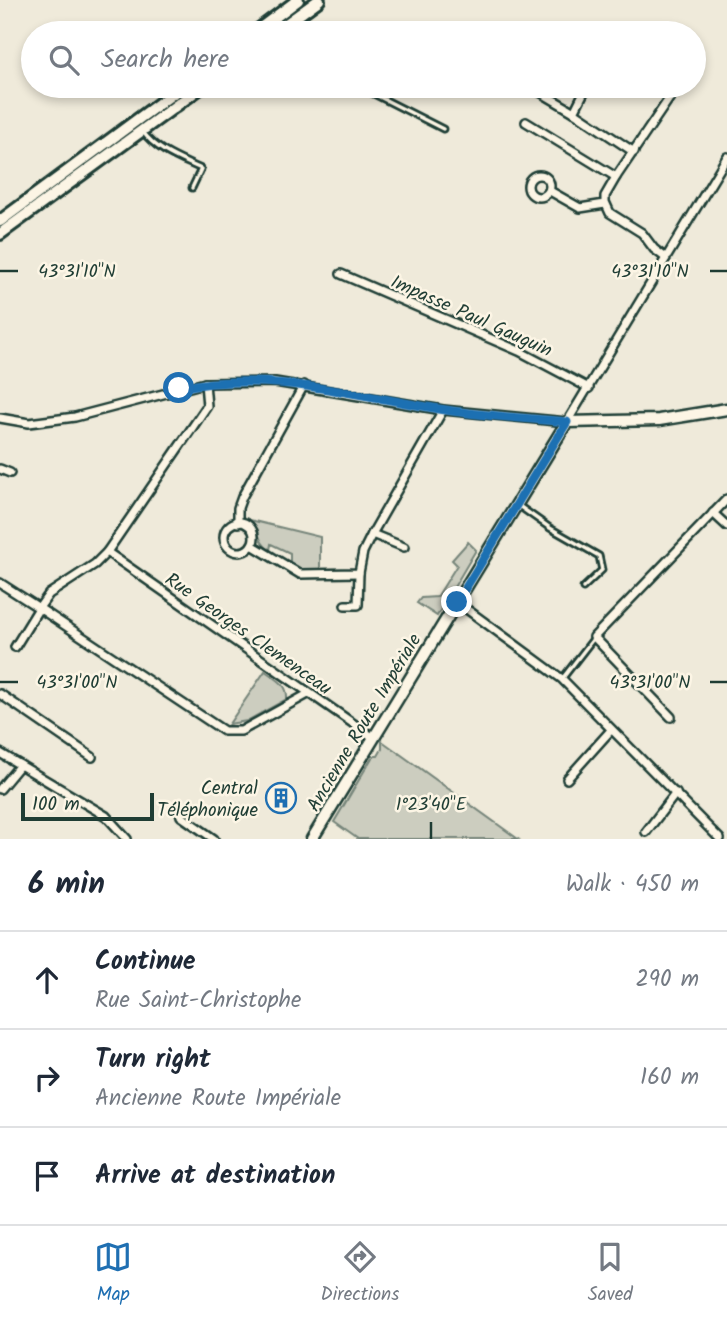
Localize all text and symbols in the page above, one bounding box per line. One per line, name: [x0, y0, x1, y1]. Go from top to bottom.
search box: [21, 21, 706, 98]
text: Search here: [101, 39, 229, 81]
icon: search: [45, 41, 83, 79]
text: 43°31'10"N: [38, 258, 116, 287]
text: 43°31'10"N: [611, 258, 689, 287]
street label: Impasse Paul Gauguin: [385, 268, 557, 366]
route start: [163, 372, 194, 403]
street label: Rue Georges Clemenceau: [158, 566, 338, 704]
route end: [441, 586, 472, 617]
street label: Ancienne Route Impériale: [299, 628, 430, 818]
text: 43°31'00"N: [37, 669, 117, 698]
text: 43°31'00"N: [610, 669, 690, 698]
place label: Central Téléphonique: [157, 774, 258, 826]
building icon: Central Téléphonique: [264, 781, 298, 815]
scale bar: [21, 790, 154, 822]
text: 100 m: [32, 790, 80, 820]
text: 1°23'40"E: [396, 791, 467, 820]
text: 6 min: [28, 861, 105, 909]
text: Walk · 450 m: [566, 867, 699, 903]
text: Continue: [95, 941, 196, 983]
icon: ahead: [28, 961, 66, 999]
text: 290 m: [635, 962, 699, 998]
text: Rue Saint-Christophe: [95, 983, 301, 1019]
text: Turn right: [95, 1039, 211, 1081]
icon: right: [28, 1059, 66, 1097]
text: 160 m: [640, 1060, 699, 1096]
text: Ancienne Route Impériale: [95, 1081, 341, 1117]
text: Arrive at destination: [95, 1155, 335, 1197]
icon: arrive: [28, 1157, 66, 1195]
tab: Map: [94, 1238, 132, 1310]
tab: Directions: [321, 1238, 399, 1310]
tab: Saved: [588, 1238, 633, 1310]

